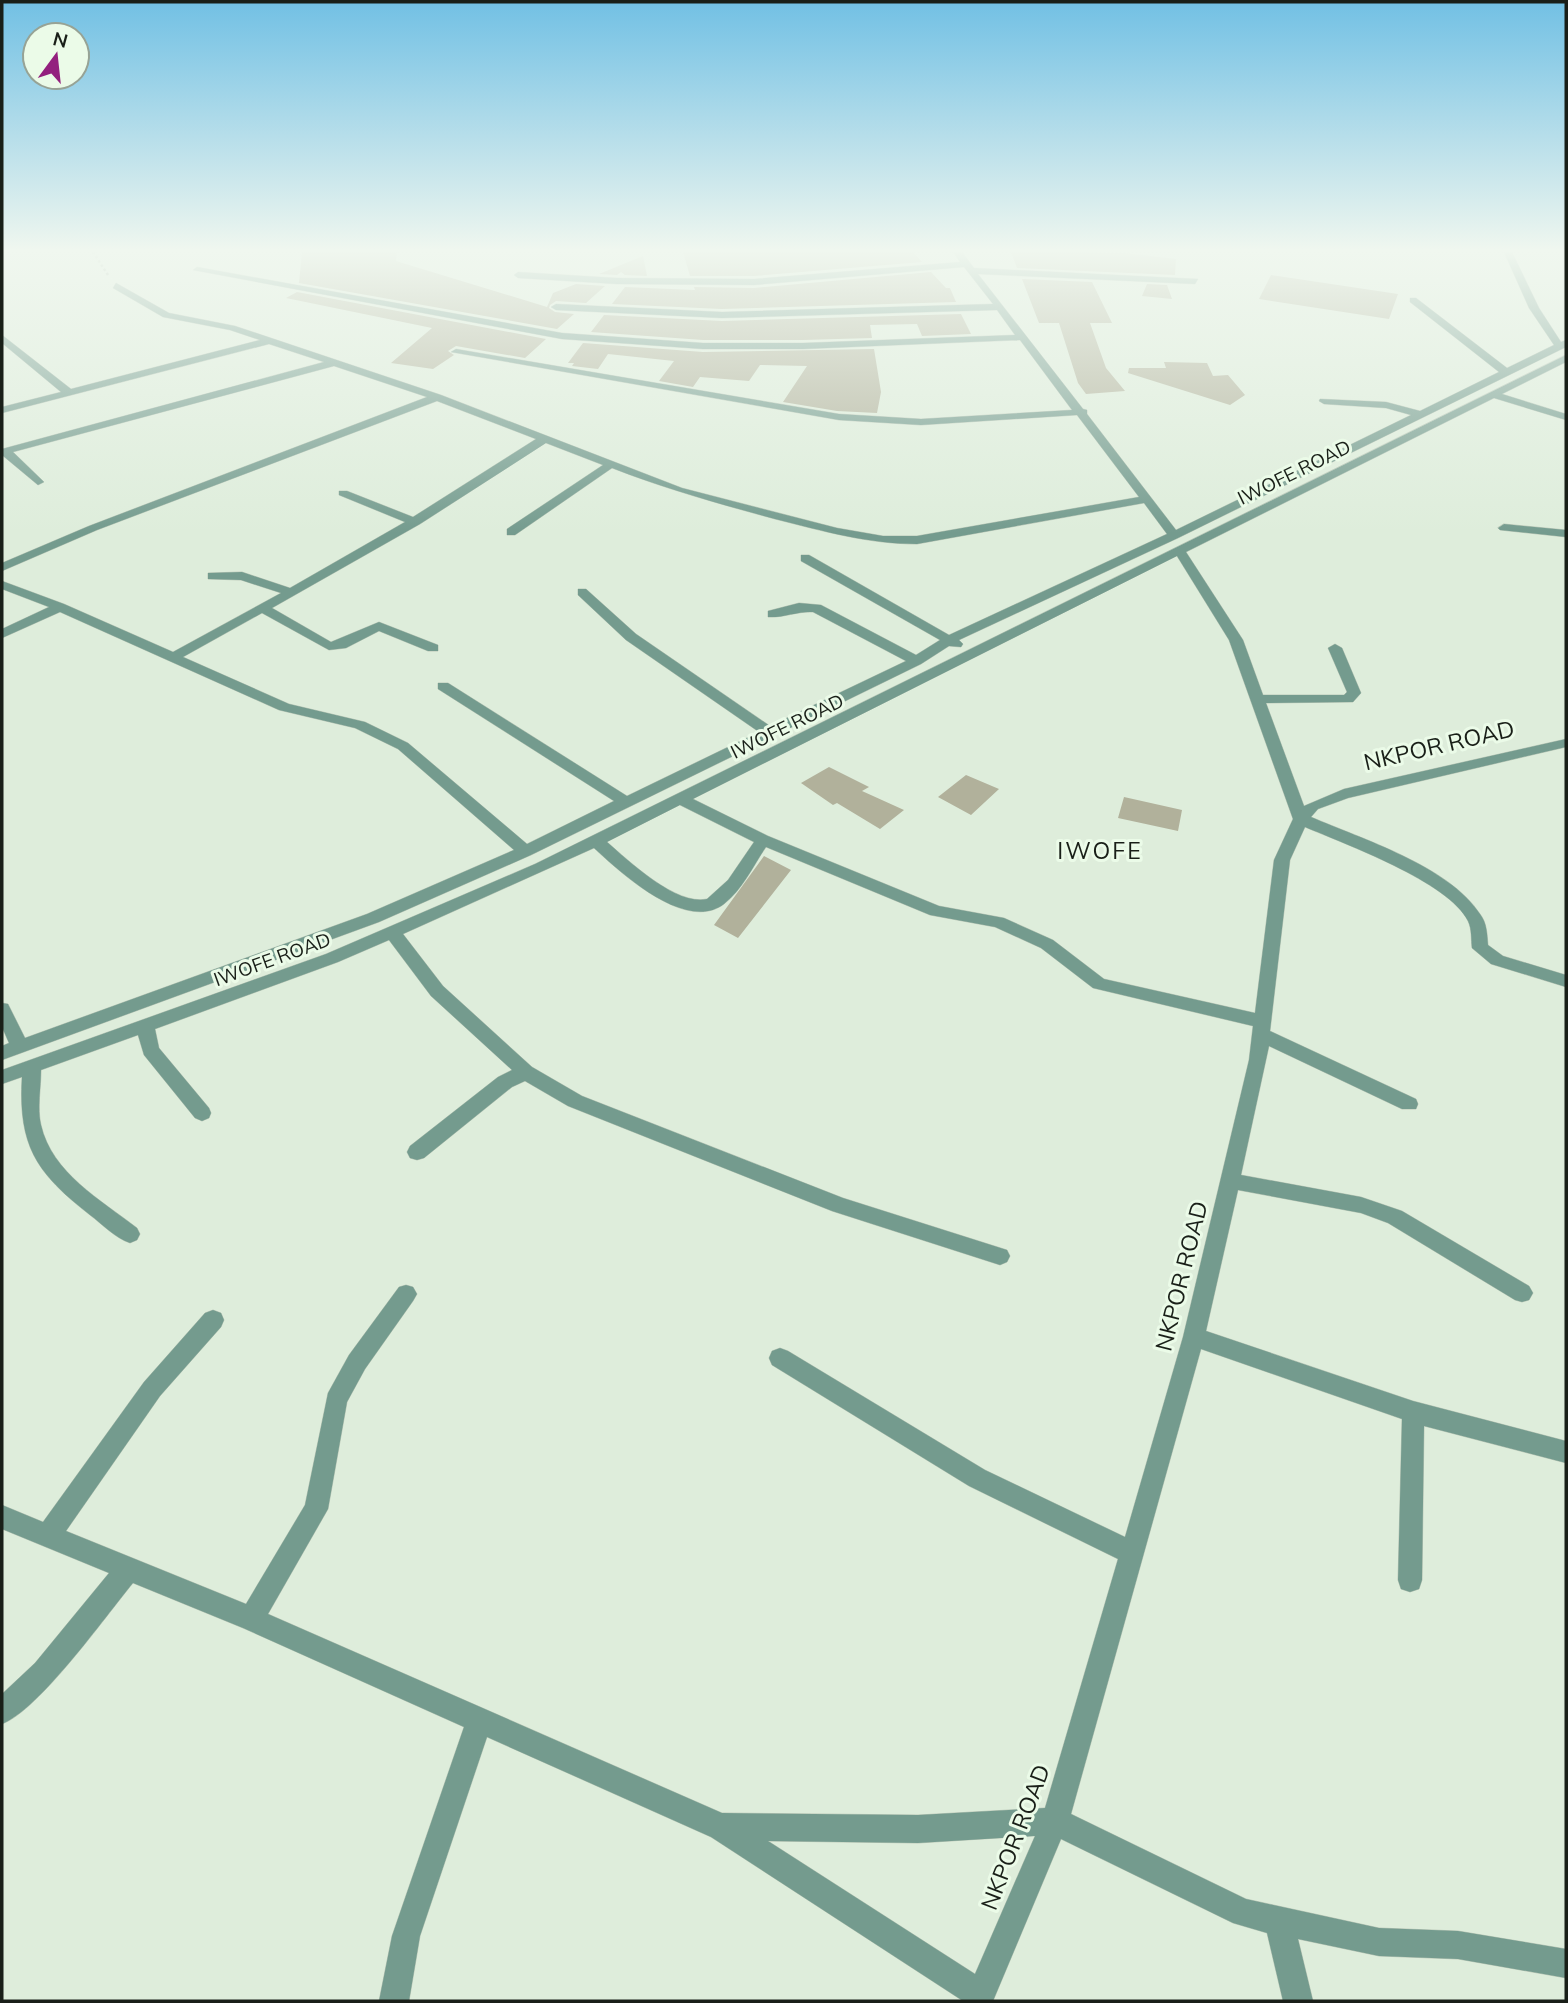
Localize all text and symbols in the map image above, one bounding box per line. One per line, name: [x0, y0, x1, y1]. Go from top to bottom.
north arrow: [21, 21, 91, 91]
text: N: [50, 26, 70, 53]
street label: IWOFE ROAD: [1234, 434, 1354, 510]
street label: IWOFE ROAD: [727, 688, 847, 764]
street label: NKPOR ROAD: [1361, 714, 1517, 776]
district label: IWOFE: [1057, 836, 1143, 865]
street label: IWOFE ROAD: [210, 927, 334, 991]
street label: NKPOR ROAD: [1148, 1198, 1214, 1354]
street label: NKPOR ROAD: [974, 1760, 1056, 1914]

